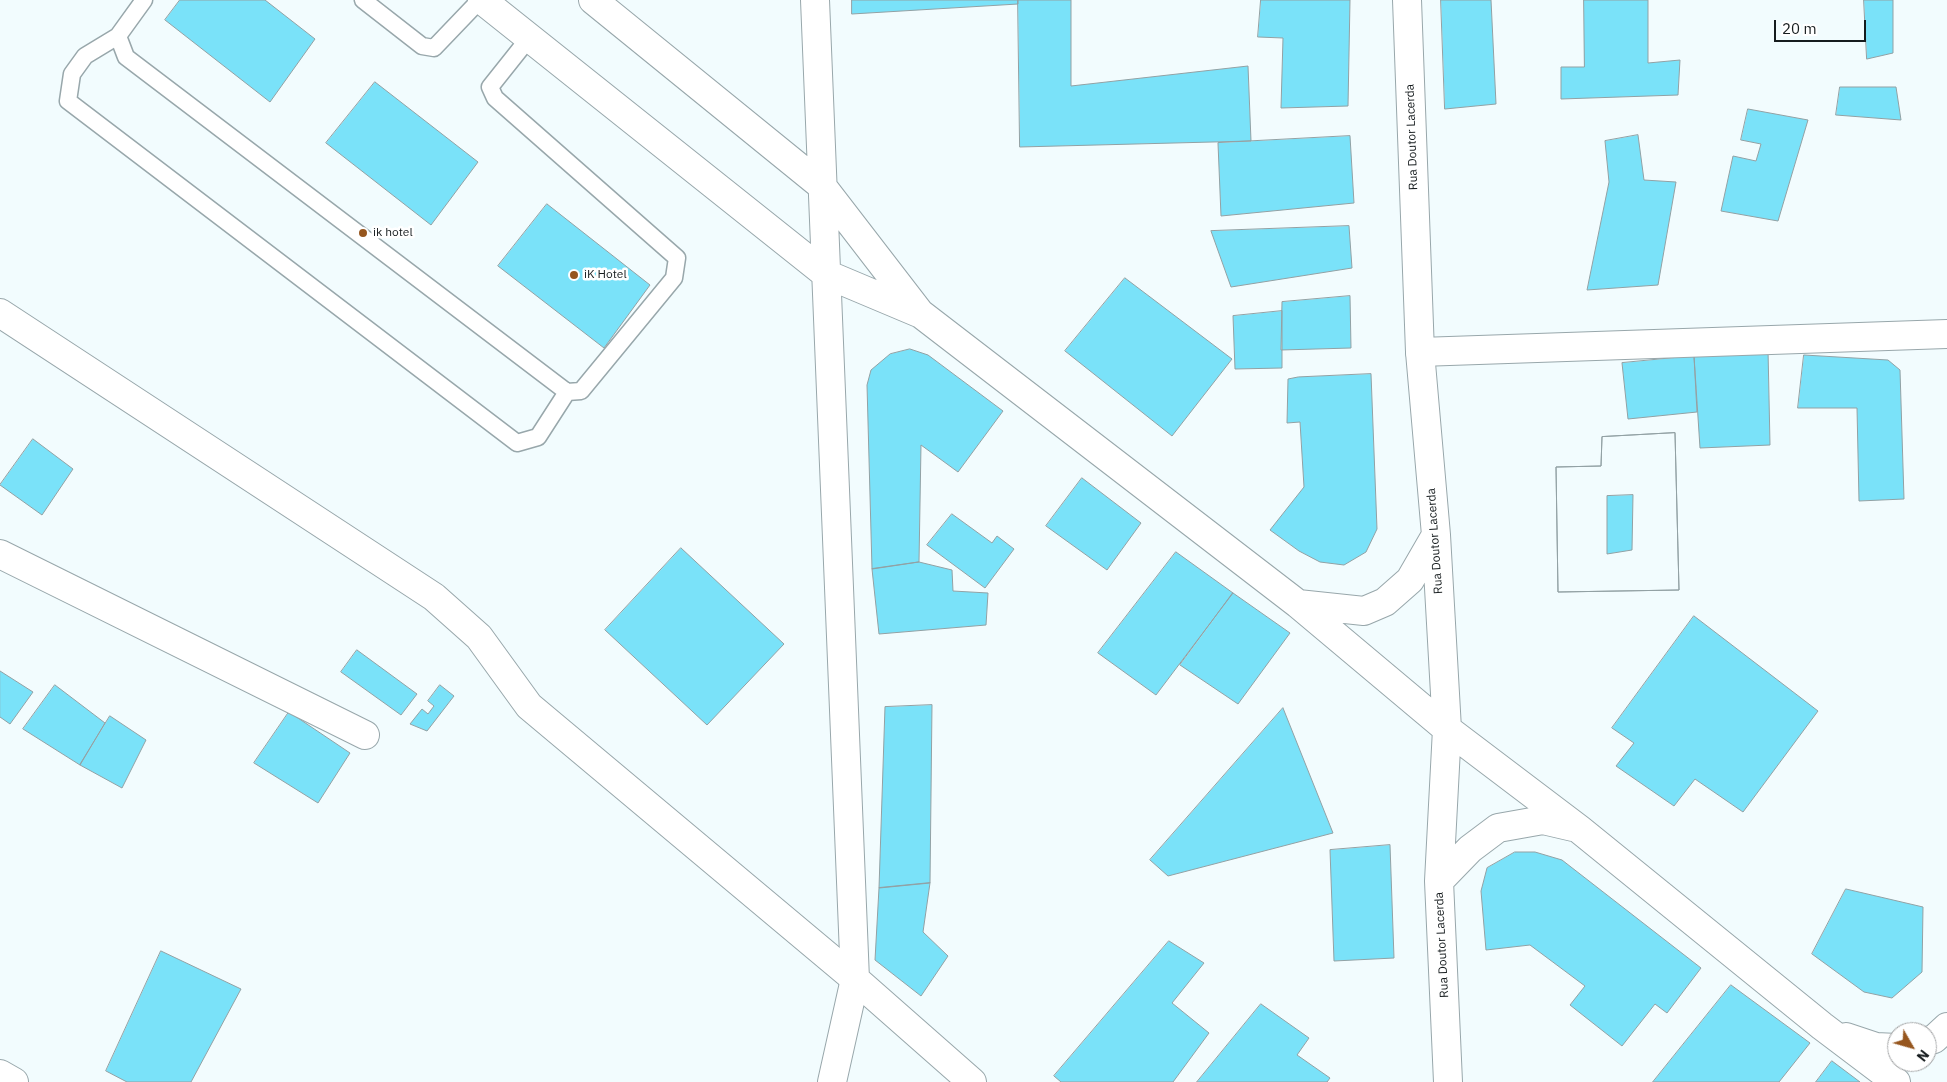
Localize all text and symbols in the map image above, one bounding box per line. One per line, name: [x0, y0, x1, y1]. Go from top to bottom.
scale bar: [1777, 10, 1870, 42]
text: 20 m: [1782, 19, 1817, 38]
street label: Rua Doutor Lacerda: [1403, 84, 1421, 190]
place label: ik hotel: [373, 226, 413, 240]
marker: ik hotel: [357, 227, 369, 239]
place label: iK Hotel: [584, 268, 627, 282]
marker: iK Hotel: [568, 269, 580, 281]
street label: Rua Doutor Lacerda: [1424, 488, 1446, 594]
street label: Rua Doutor Lacerda: [1432, 892, 1452, 998]
north arrow: [1887, 1022, 1937, 1072]
text: N: [1913, 1046, 1933, 1065]

